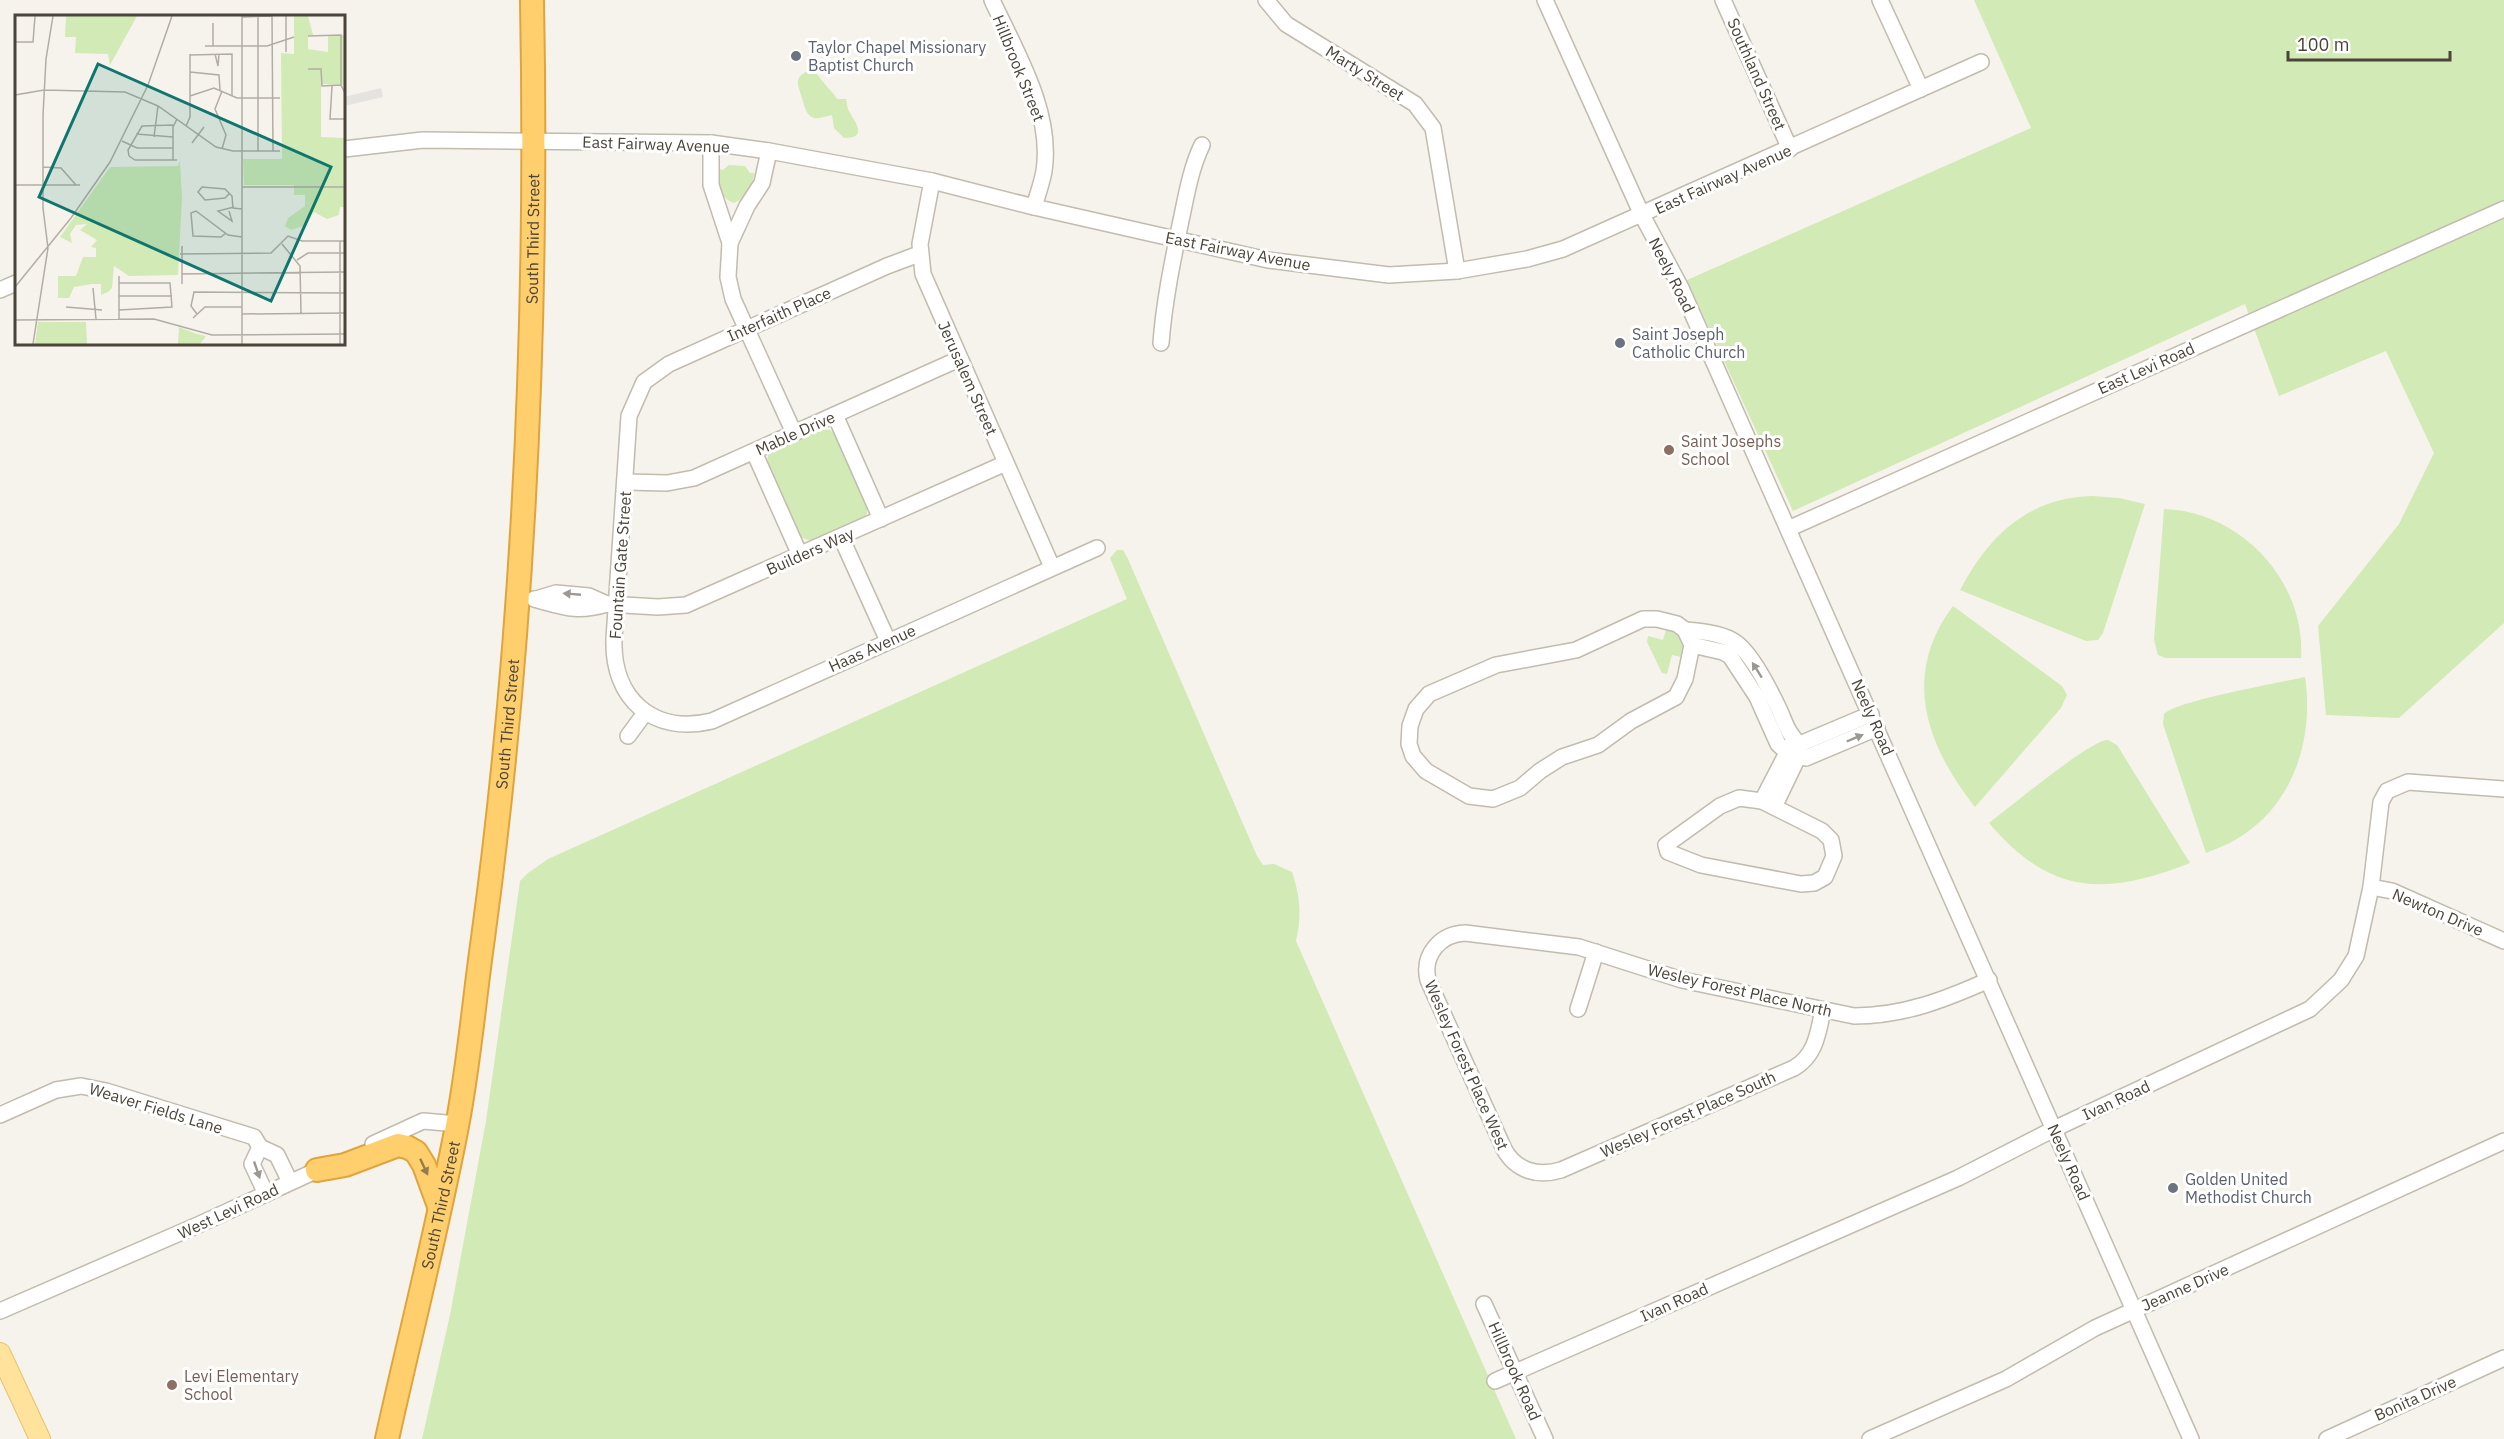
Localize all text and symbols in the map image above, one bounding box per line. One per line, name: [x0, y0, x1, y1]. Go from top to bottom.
street label: Hillbrook Street: [989, 12, 1049, 124]
inset map: [15, 15, 345, 345]
street label: Southland Street: [1723, 15, 1791, 133]
scale bar: [2288, 24, 2450, 62]
text: 100 m: [2297, 33, 2349, 56]
place label: Taylor Chapel Missionary Baptist Church: [808, 37, 986, 75]
street label: Marty Street: [1322, 41, 1408, 105]
marker: Taylor Chapel Missionary Baptist Church: [789, 49, 803, 63]
street label: East Fairway Avenue: [582, 131, 730, 157]
street label: East Fairway Avenue: [1652, 140, 1795, 218]
street label: South Third Street: [522, 173, 543, 304]
street label: East Fairway Avenue: [1164, 227, 1313, 275]
street label: Neely Road: [1645, 234, 1699, 316]
street label: Interfaith Place: [724, 282, 834, 346]
street label: Jerusalem Street: [934, 318, 1002, 438]
place label: Saint Joseph Catholic Church: [1632, 324, 1745, 362]
marker: Saint Joseph Catholic Church: [1613, 336, 1627, 350]
street label: East Levi Road: [2094, 338, 2198, 398]
street label: Mable Drive: [752, 407, 838, 459]
place label: Saint Josephs School: [1681, 431, 1781, 469]
marker: Saint Josephs School: [1662, 443, 1676, 457]
street label: Fountain Gate Street: [605, 490, 635, 640]
street label: Builders Way: [763, 523, 857, 579]
one-way arrow: [562, 589, 581, 599]
street label: Haas Avenue: [825, 620, 919, 676]
street label: South Third Street: [491, 658, 523, 790]
one-way arrow: [1751, 662, 1762, 678]
street label: Neely Road: [1847, 676, 1899, 758]
one-way arrow: [1847, 733, 1865, 743]
street label: Newton Drive: [2390, 884, 2487, 940]
street label: Wesley Forest Place North: [1646, 959, 1834, 1021]
street label: Wesley Forest Place West: [1420, 977, 1514, 1153]
street label: Wesley Forest Place South: [1597, 1066, 1779, 1162]
street label: Ivan Road: [2079, 1076, 2153, 1124]
street label: Weaver Fields Lane: [87, 1078, 225, 1138]
street label: Neely Road: [2043, 1121, 2095, 1203]
street label: South Third Street: [417, 1139, 464, 1271]
one-way arrow: [419, 1158, 428, 1175]
one-way arrow: [252, 1162, 262, 1180]
place label: Golden United Methodist Church: [2185, 1169, 2312, 1207]
street label: West Levi Road: [174, 1179, 282, 1243]
marker: Golden United Methodist Church: [2166, 1181, 2180, 1195]
street label: Jeanne Drive: [2138, 1259, 2232, 1315]
street label: Ivan Road: [1637, 1278, 1711, 1326]
street label: Hillbrook Road: [1484, 1319, 1546, 1423]
place label: Levi Elementary School: [184, 1366, 299, 1404]
street label: Bonita Drive: [2371, 1371, 2459, 1425]
marker: Levi Elementary School: [165, 1378, 179, 1392]

